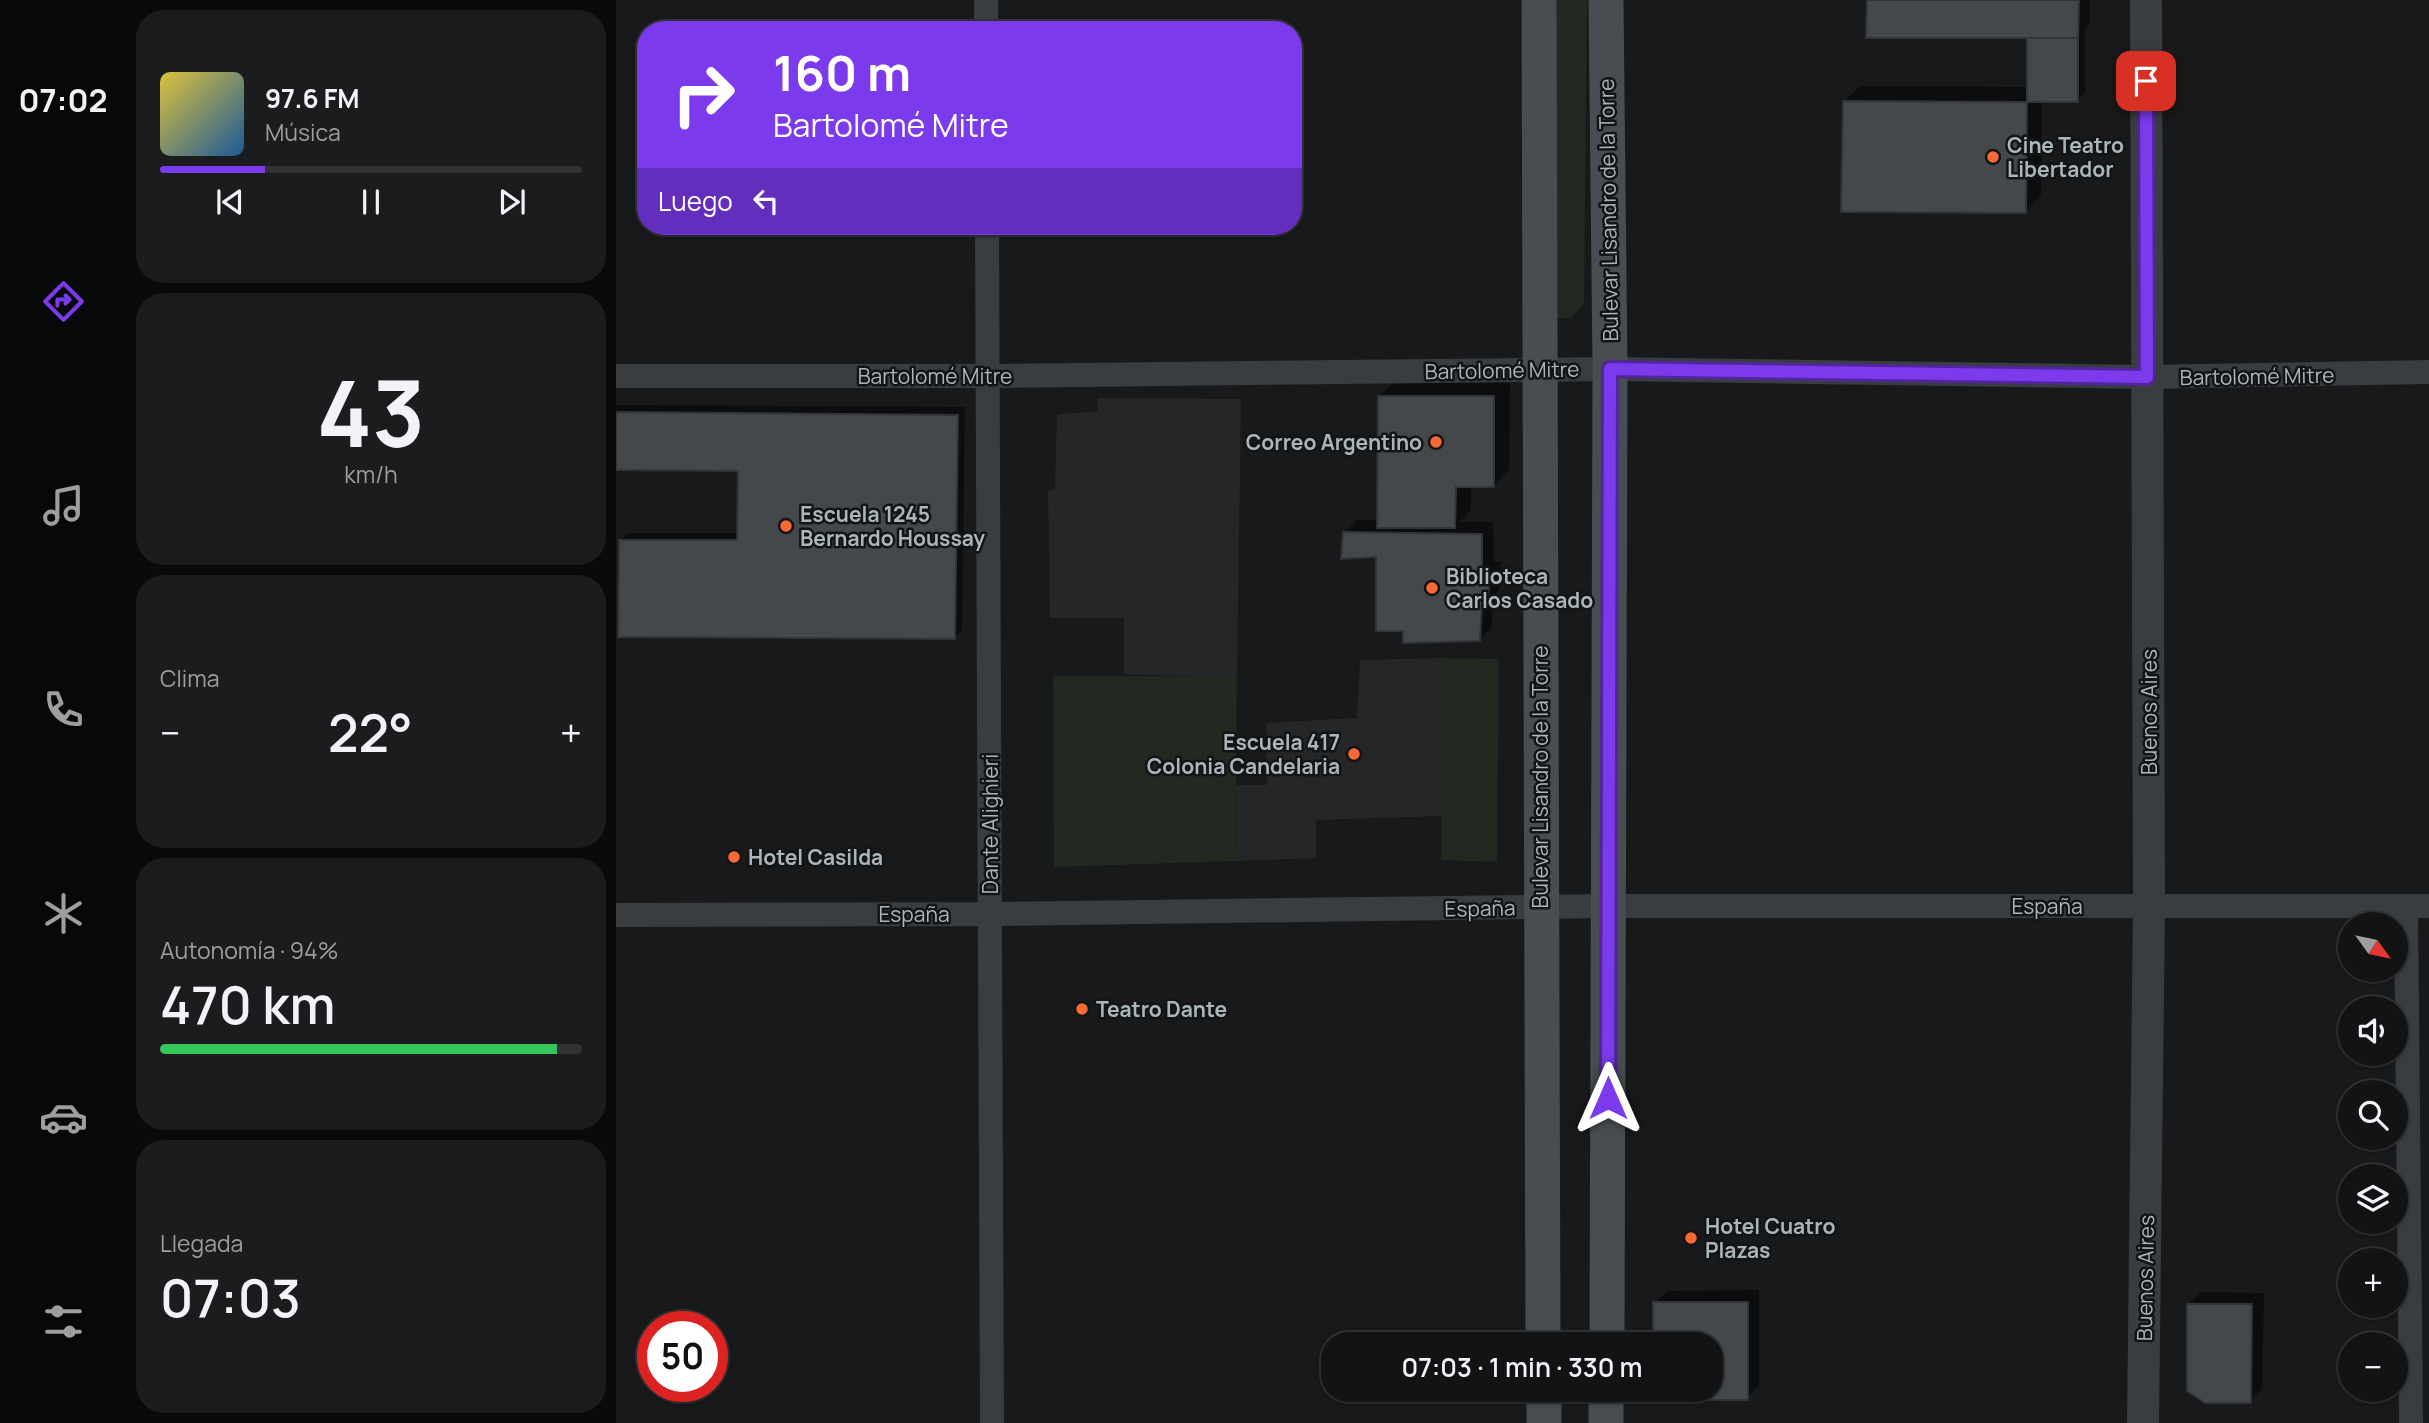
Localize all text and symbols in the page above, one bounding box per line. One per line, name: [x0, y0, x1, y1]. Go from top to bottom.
text: 160 m: [773, 39, 911, 106]
icon: right: [658, 49, 749, 140]
pin: [2116, 51, 2176, 111]
icon: arrive: [2127, 62, 2165, 100]
text: 07:02: [18, 78, 108, 122]
street label: Bulevar Lisandro de la Torre: [1592, 78, 1624, 342]
text: 97.6 FM: [265, 80, 360, 116]
text: Bartolomé Mitre: [773, 103, 1009, 147]
text: Música: [265, 116, 341, 148]
place label: Cine Teatro Libertador: [2007, 131, 2124, 183]
marker: Cine Teatro Libertador: [1985, 149, 2001, 165]
icon: left: [747, 182, 785, 220]
icon: previous: [211, 183, 249, 221]
icon: pause: [352, 183, 390, 221]
icon: next: [493, 183, 531, 221]
text: Luego: [658, 183, 733, 219]
icon: directions: [39, 277, 88, 326]
text: 43: [317, 350, 425, 474]
street label: Bartolomé Mitre: [1424, 355, 1580, 385]
street label: Bartolomé Mitre: [2179, 361, 2335, 391]
street label: Bartolomé Mitre: [858, 362, 1012, 390]
place label: Correo Argentino: [1246, 428, 1422, 456]
marker: Correo Argentino: [1428, 434, 1444, 450]
text: km/h: [344, 458, 398, 490]
icon: music: [39, 481, 88, 530]
place label: Escuela 1245 Bernardo Houssay: [800, 500, 985, 552]
marker: Escuela 1245 Bernardo Houssay: [778, 518, 794, 534]
place label: Biblioteca Carlos Casado: [1446, 562, 1593, 614]
marker: Biblioteca Carlos Casado: [1424, 580, 1440, 596]
street label: Bulevar Lisandro de la Torre: [1526, 646, 1554, 908]
street label: Buenos Aires: [2135, 649, 2163, 775]
text: Clima: [160, 662, 219, 694]
icon: phone: [39, 685, 88, 734]
text: 22°: [328, 697, 413, 768]
text: −: [160, 706, 181, 758]
text: +: [560, 706, 582, 758]
place label: Escuela 417 Colonia Candelaria: [1147, 728, 1340, 780]
marker: Escuela 417 Colonia Candelaria: [1346, 746, 1362, 762]
street label: Dante Alighieri: [976, 754, 1004, 894]
place label: Hotel Casilda: [748, 843, 883, 871]
marker: Hotel Casilda: [726, 849, 742, 865]
icon: climate: [39, 889, 88, 938]
street label: España: [2011, 892, 2083, 920]
street label: España: [1444, 893, 1516, 923]
street label: España: [878, 900, 950, 928]
north arrow: [2338, 912, 2408, 982]
map controls: [2338, 912, 2408, 1402]
text: Autonomía · 94%: [160, 934, 338, 966]
text: 470 km: [160, 969, 335, 1040]
place label: Teatro Dante: [1096, 995, 1227, 1023]
button: sound: [2338, 996, 2408, 1066]
marker: Teatro Dante: [1074, 1001, 1090, 1017]
position arrow: [1571, 1061, 1645, 1135]
button: search: [2338, 1080, 2408, 1150]
icon: car: [39, 1093, 88, 1142]
button: layers: [2338, 1164, 2408, 1234]
place label: Hotel Cuatro Plazas: [1705, 1212, 1835, 1264]
street label: Buenos Aires: [2130, 1215, 2160, 1341]
text: Llegada: [160, 1227, 243, 1259]
marker: Hotel Cuatro Plazas: [1683, 1230, 1699, 1246]
button: +: [2338, 1248, 2408, 1318]
text: 07:03: [160, 1262, 301, 1333]
icon: filters: [39, 1297, 88, 1346]
speed limit sign: 50: [637, 1311, 728, 1402]
button: −: [2338, 1332, 2408, 1402]
text: 07:03 · 1 min · 330 m: [1402, 1349, 1642, 1385]

